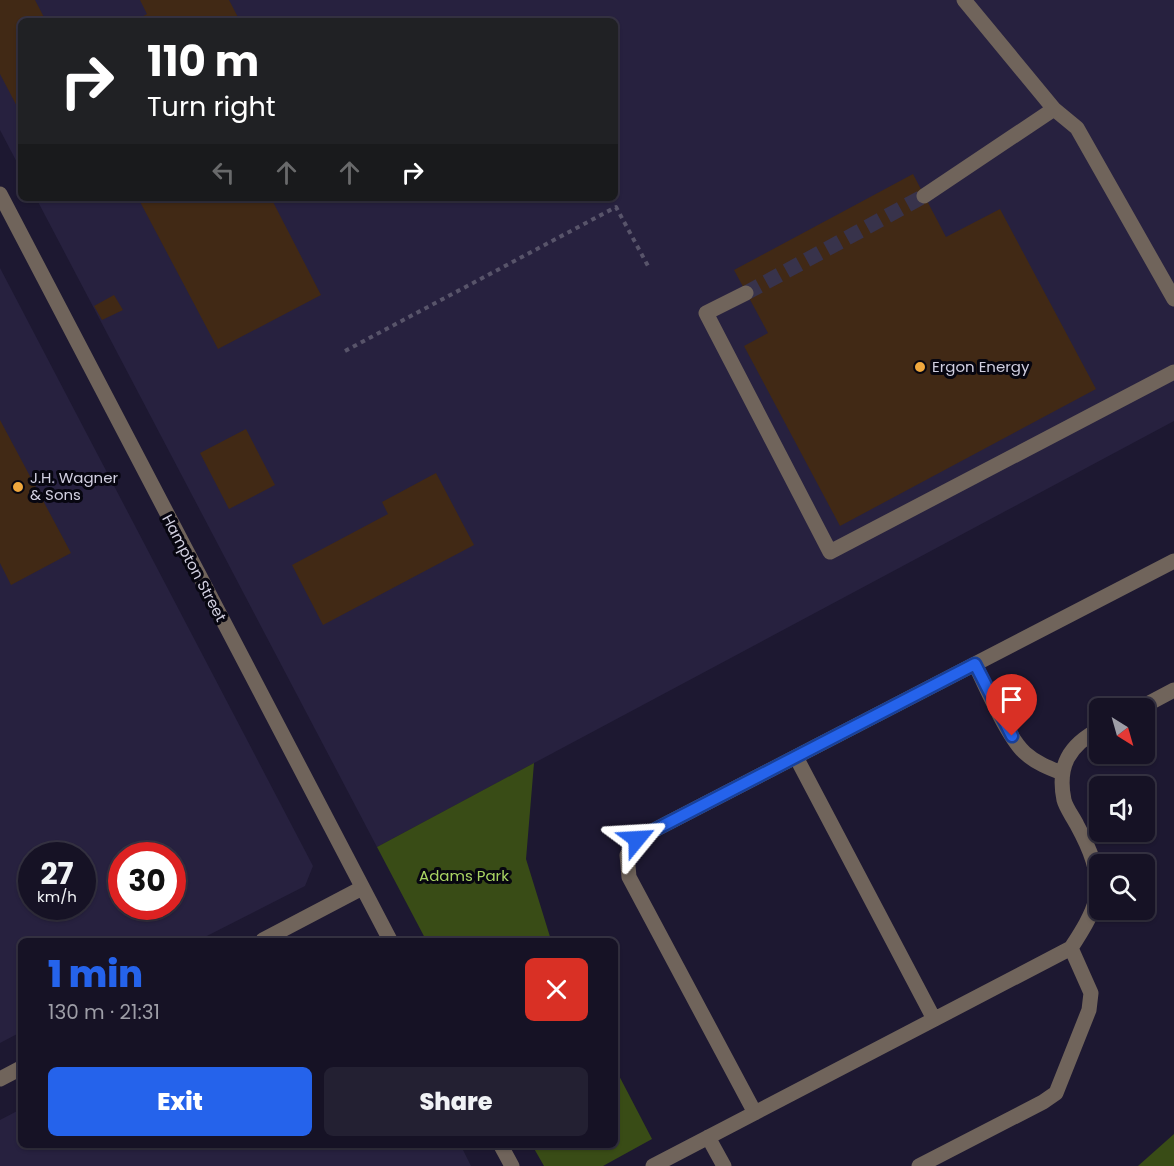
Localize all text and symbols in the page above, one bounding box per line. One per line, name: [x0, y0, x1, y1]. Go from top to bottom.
text: 110 m: [147, 32, 259, 91]
icon: right: [48, 42, 126, 120]
text: Turn right: [147, 88, 276, 125]
icon: left: [207, 156, 240, 189]
icon: ahead: [270, 156, 303, 189]
icon: ahead: [333, 156, 366, 189]
icon: right: [396, 156, 429, 189]
place label: Ergon Energy: [932, 356, 1030, 377]
marker: Ergon Energy: [913, 360, 927, 374]
place label: J.H. Wagner & Sons: [30, 467, 118, 505]
marker: J.H. Wagner & Sons: [11, 480, 25, 494]
street label: Hampton Street: [157, 510, 232, 625]
pin: [986, 674, 1037, 736]
icon: arrive: [995, 683, 1028, 716]
north arrow: [1089, 698, 1155, 764]
map controls: [1089, 698, 1155, 920]
button: sound: [1089, 776, 1155, 842]
position arrow: [605, 807, 669, 871]
speed limit sign: 30: [108, 842, 186, 920]
text: 27: [40, 852, 74, 895]
button: search: [1089, 854, 1155, 920]
park label: Adams Park: [419, 865, 509, 886]
text: km/h: [37, 886, 77, 907]
text: 1 min: [48, 949, 143, 1000]
button: close: [525, 958, 588, 1021]
text: 130 m · 21:31: [48, 998, 160, 1026]
button: Exit: [48, 1067, 312, 1136]
button: Share: [324, 1067, 588, 1136]

